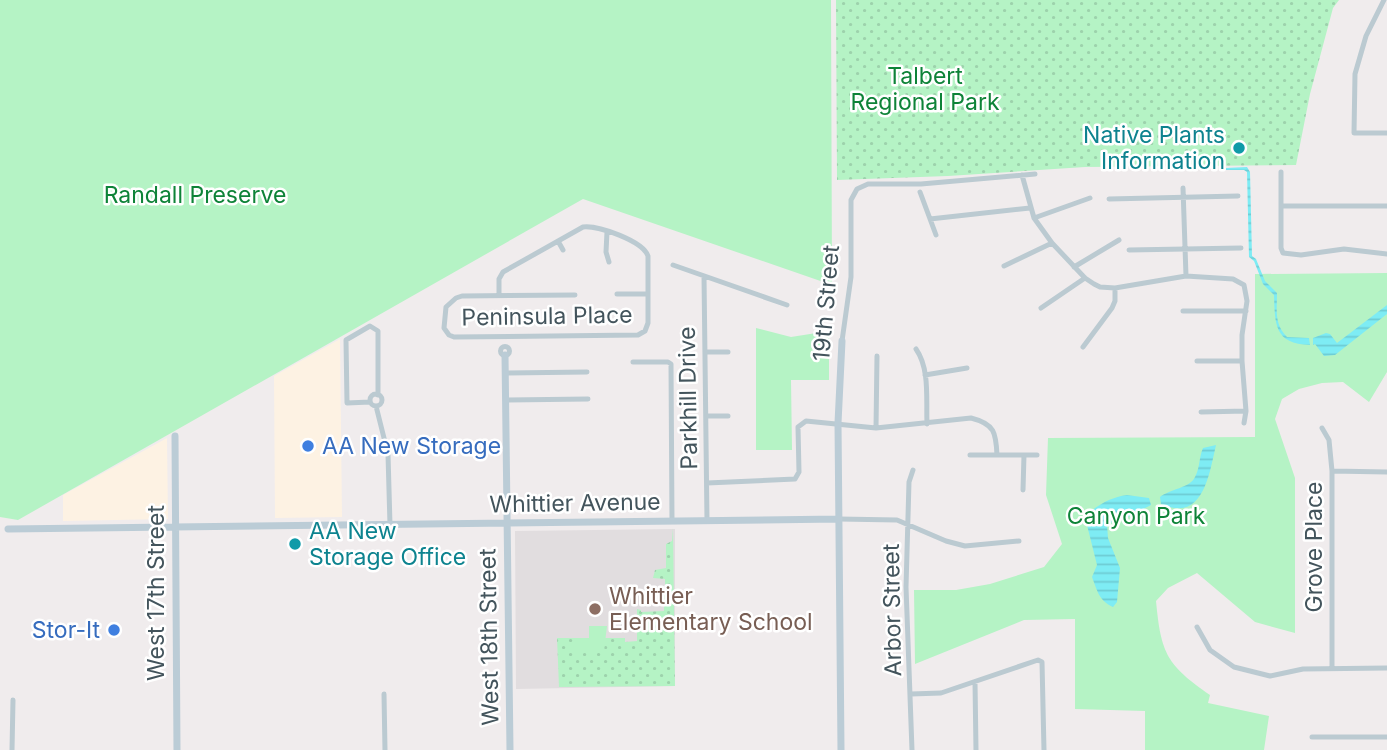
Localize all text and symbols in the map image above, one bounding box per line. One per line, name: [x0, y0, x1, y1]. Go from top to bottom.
park label: Talbert Regional Park: [850, 62, 1000, 116]
place label: Native Plants Information: [1083, 121, 1225, 175]
marker: Native Plants Information: [1231, 140, 1247, 156]
park label: Randall Preserve: [104, 181, 286, 209]
street label: 19th Street: [807, 243, 845, 362]
street label: Peninsula Place: [461, 301, 633, 331]
street label: Parkhill Drive: [673, 326, 703, 470]
place label: AA New Storage: [322, 432, 501, 460]
marker: AA New Storage: [300, 438, 316, 454]
street label: Grove Place: [1300, 482, 1328, 612]
street label: Whittier Avenue: [489, 488, 661, 518]
park label: Canyon Park: [1067, 502, 1206, 530]
street label: West 17th Street: [142, 505, 170, 681]
place label: AA New Storage Office: [309, 517, 466, 571]
marker: AA New Storage Office: [287, 536, 303, 552]
street label: Arbor Street: [877, 543, 907, 677]
street label: West 18th Street: [473, 548, 505, 726]
place label: Whittier Elementary School: [609, 582, 813, 636]
marker: Whittier Elementary School: [587, 601, 603, 617]
place label: Stor-It: [32, 616, 100, 644]
marker: Stor-It: [106, 622, 122, 638]

